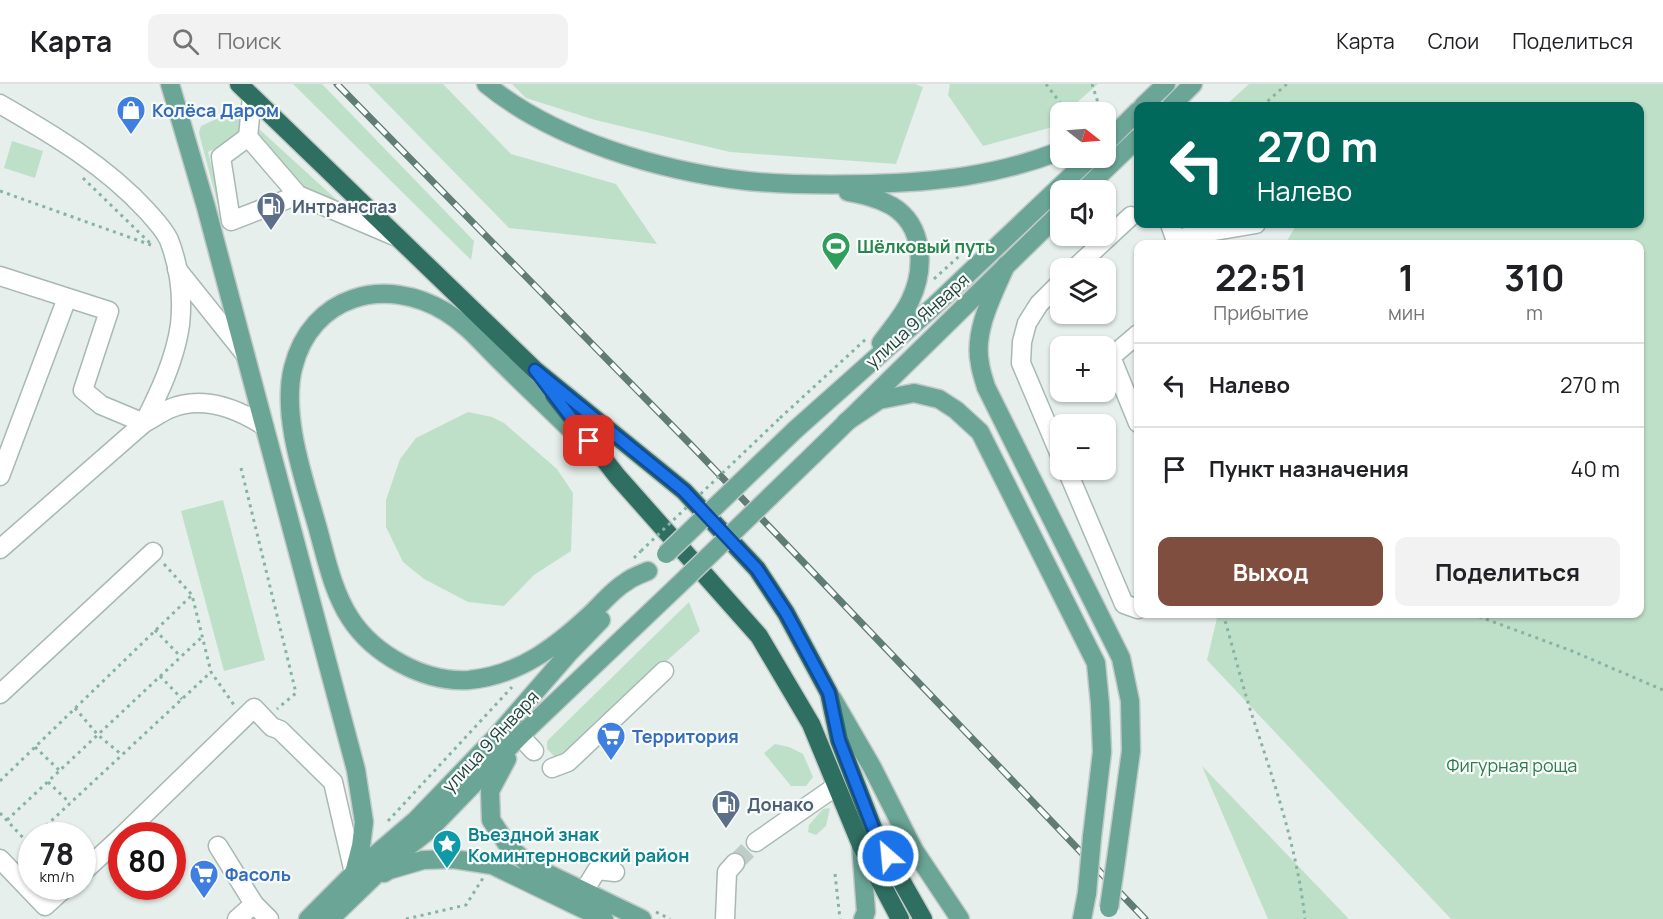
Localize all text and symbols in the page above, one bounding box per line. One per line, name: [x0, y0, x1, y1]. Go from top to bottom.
search box: [148, 14, 568, 68]
text: Карта: [30, 22, 112, 60]
icon: search: [169, 25, 202, 58]
text: Поиск: [217, 26, 281, 56]
text: Карта: [1336, 27, 1395, 55]
text: Слои: [1428, 27, 1479, 55]
text: Поделиться: [1512, 27, 1633, 55]
shop icon: Колёса Даром: [115, 94, 147, 136]
place label: Колёса Даром: [152, 98, 279, 122]
north arrow: [1050, 102, 1116, 168]
map controls: [1050, 102, 1116, 480]
text: 270 m: [1257, 117, 1378, 175]
icon: left: [1158, 126, 1236, 204]
text: Налево: [1257, 172, 1352, 209]
button: sound: [1050, 180, 1116, 246]
fuel station icon: Интрансгаз: [255, 190, 287, 232]
place label: Интрансгаз: [292, 194, 397, 218]
sports icon: Шёлковый путь: [820, 230, 852, 272]
place label: Шёлковый путь: [857, 234, 995, 258]
text: 22:51: [1215, 253, 1307, 302]
text: 1: [1399, 253, 1414, 302]
text: 310: [1504, 253, 1565, 302]
button: layers: [1050, 258, 1116, 324]
street label: улица 9 Января: [860, 267, 974, 373]
text: Прибытие: [1213, 299, 1309, 326]
text: мин: [1388, 299, 1425, 326]
text: m: [1526, 299, 1543, 326]
button: +: [1050, 336, 1116, 402]
icon: left: [1158, 369, 1191, 402]
text: Налево: [1209, 370, 1290, 400]
text: 270 m: [1560, 370, 1620, 400]
button: −: [1050, 414, 1116, 480]
pin: [563, 415, 614, 466]
icon: arrive: [572, 424, 605, 457]
icon: arrive: [1158, 453, 1191, 486]
text: Пункт назначения: [1209, 454, 1409, 484]
text: 40 m: [1571, 454, 1620, 484]
button: Выход: [1158, 537, 1383, 606]
button: Поделиться: [1395, 537, 1620, 606]
street label: улица 9 Января: [436, 685, 544, 797]
supermarket icon: Территория: [595, 720, 627, 762]
place label: Территория: [632, 724, 739, 748]
park label: Фигурная роща: [1447, 753, 1577, 777]
fuel station icon: Донако: [710, 788, 742, 830]
place label: Донако: [747, 792, 814, 816]
speed limit sign: 80: [108, 822, 186, 900]
place label: Въездной знак Коминтерновский район: [468, 822, 689, 867]
position arrow: [856, 824, 920, 888]
place icon: Въездной знак Коминтерновский район: [431, 828, 463, 870]
text: 78: [40, 833, 74, 874]
supermarket icon: Фасоль: [188, 858, 220, 900]
place label: Фасоль: [225, 862, 291, 886]
text: km/h: [40, 866, 74, 887]

